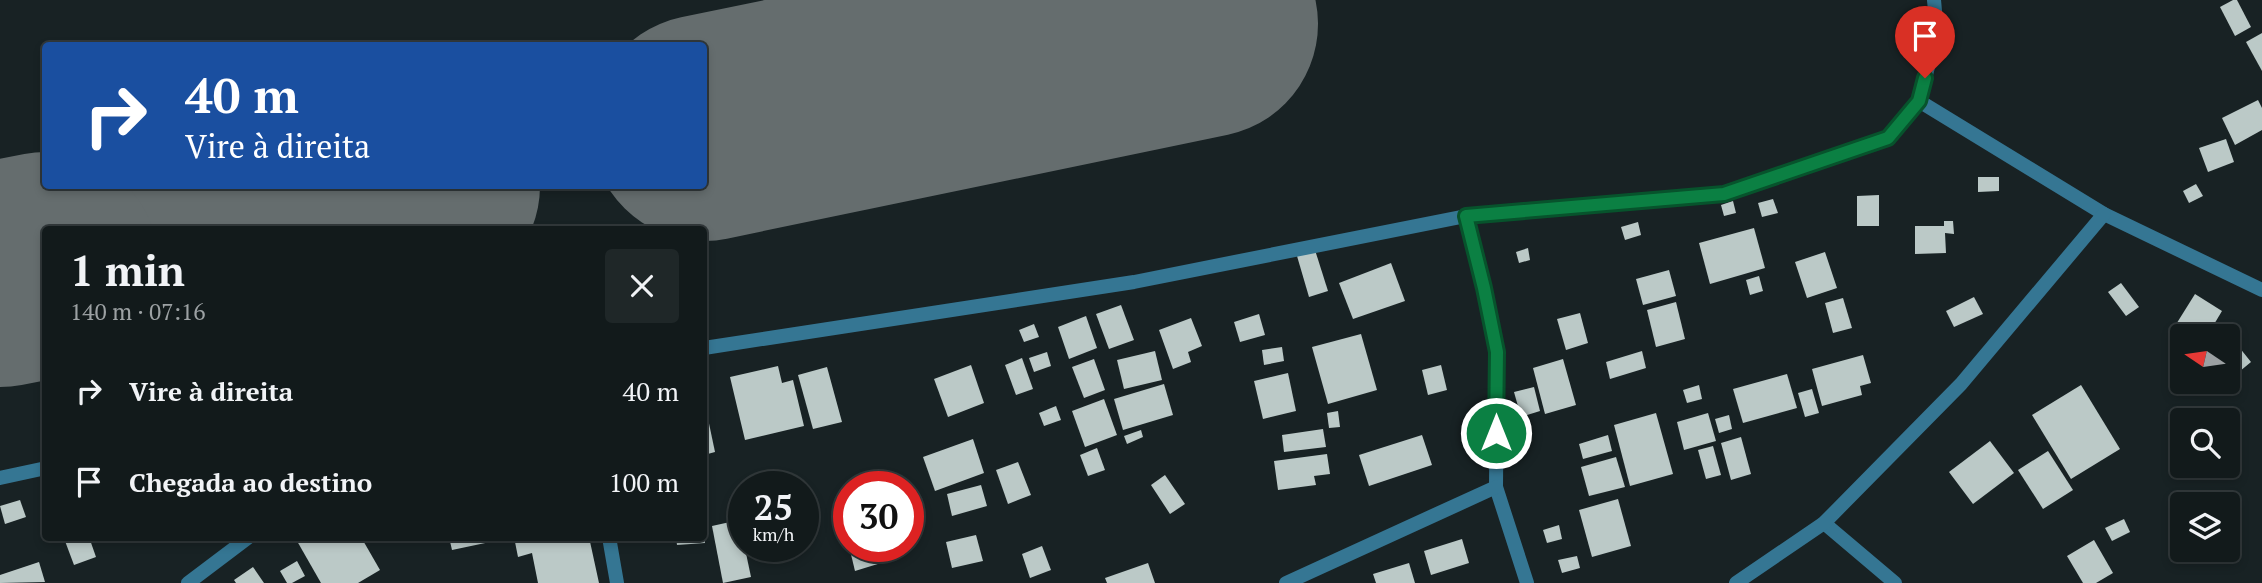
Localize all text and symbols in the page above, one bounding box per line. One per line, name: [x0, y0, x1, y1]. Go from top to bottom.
pin: [1895, 6, 1955, 78]
icon: arrive: [1906, 17, 1944, 55]
text: 40 m: [185, 62, 299, 127]
icon: right: [70, 70, 161, 161]
text: Vire à direita: [185, 125, 370, 167]
text: 1 min: [70, 242, 185, 298]
button: close: [605, 249, 679, 323]
text: 140 m · 07:16: [70, 296, 205, 327]
north arrow: [2170, 324, 2240, 394]
map controls: [2170, 324, 2240, 562]
icon: right: [70, 372, 108, 410]
text: Vire à direita: [129, 374, 293, 408]
text: 40 m: [623, 374, 679, 408]
position arrow: [1459, 396, 1533, 470]
button: search: [2170, 408, 2240, 478]
icon: arrive: [70, 463, 108, 501]
text: Chegada ao destino: [129, 465, 372, 499]
text: 100 m: [609, 465, 679, 499]
speed limit sign: 30: [833, 471, 924, 562]
text: 25: [754, 484, 793, 530]
button: layers: [2170, 492, 2240, 562]
text: km/h: [753, 522, 794, 546]

